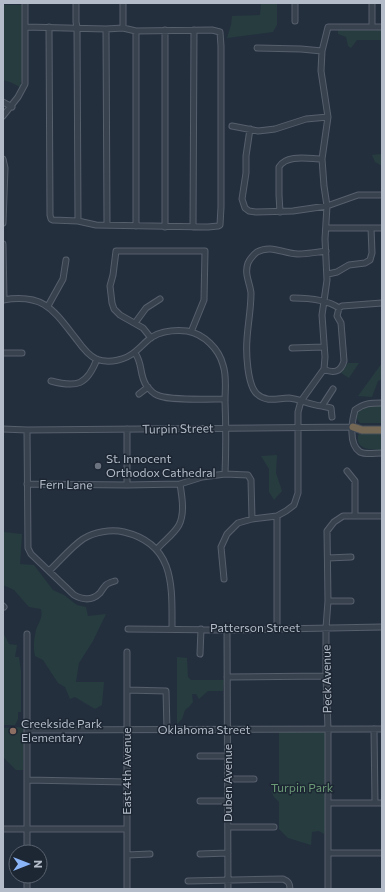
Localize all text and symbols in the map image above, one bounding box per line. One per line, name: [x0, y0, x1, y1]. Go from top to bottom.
street label: Turpin Street: [142, 420, 214, 436]
place label: St. Innocent Orthodox Cathedral: [106, 451, 216, 479]
marker: St. Innocent Orthodox Cathedral: [93, 461, 103, 471]
street label: Fern Lane: [39, 477, 93, 491]
street label: Patterson Street: [210, 620, 300, 634]
street label: Peck Avenue: [318, 645, 334, 713]
place label: Creekside Park Elementary: [21, 716, 103, 744]
street label: Oklahoma Street: [158, 722, 250, 736]
marker: Creekside Park Elementary: [8, 726, 18, 736]
street label: East 4th Avenue: [119, 727, 133, 815]
street label: Duben Avenue: [220, 744, 234, 822]
park label: Turpin Park: [271, 780, 334, 794]
north arrow: [8, 844, 48, 884]
text: N: [32, 860, 45, 868]

